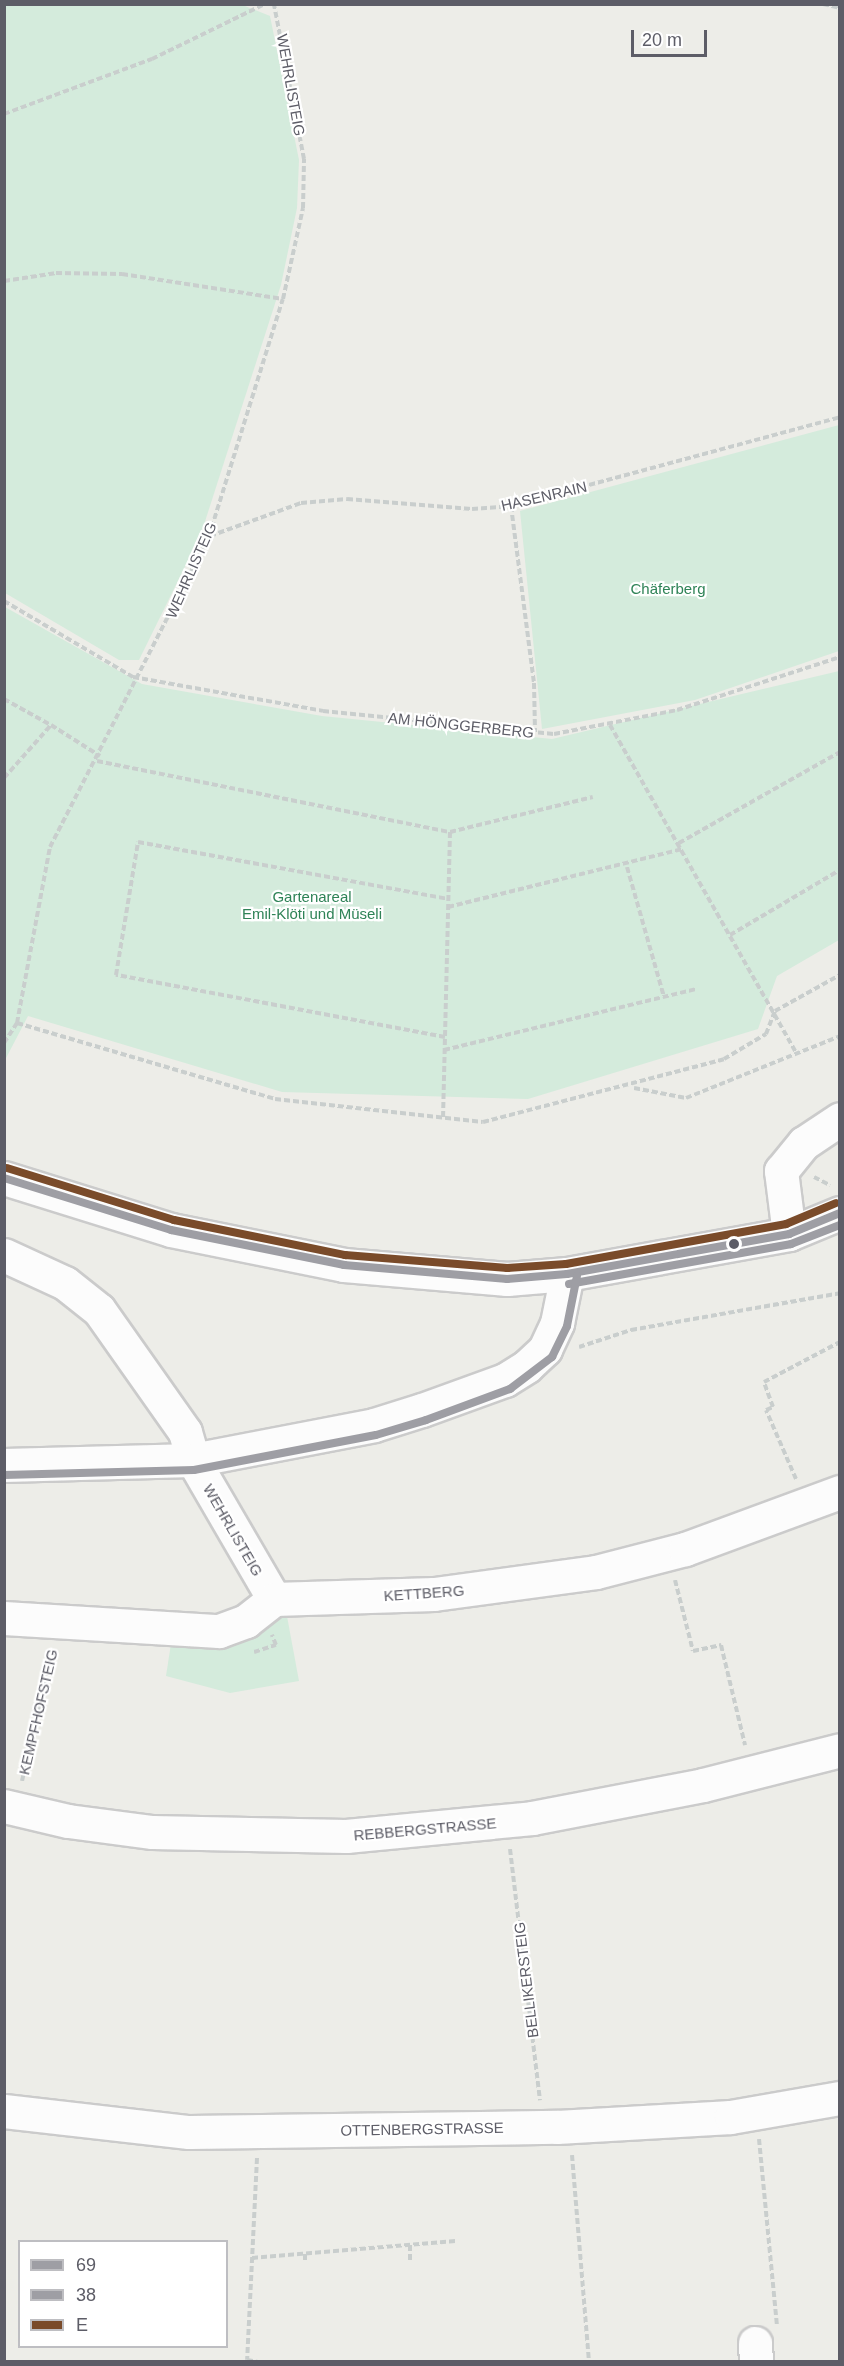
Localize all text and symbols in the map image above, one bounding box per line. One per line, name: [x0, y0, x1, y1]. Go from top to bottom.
scale bar: [634, 18, 710, 56]
text: 20 m: [642, 30, 682, 50]
street label: WEHRLISTEIG: [273, 33, 309, 137]
street label: HASENRAIN: [499, 477, 589, 515]
street label: WEHRLISTEIG: [162, 519, 220, 621]
park label: Chäferberg: [630, 580, 706, 598]
street label: AM HÖNGGERBERG: [387, 708, 535, 742]
park label: Gartenareal Emil-Klöti und Müseli: [242, 887, 382, 922]
unlabelled marker: [728, 1238, 740, 1250]
street label: WEHRLISTEIG: [199, 1481, 267, 1579]
street label: KETTBERG: [383, 1581, 465, 1605]
street label: KEMPFHOFSTEIG: [15, 1647, 61, 1777]
street label: REBBERGSTRASSE: [353, 1814, 497, 1844]
street label: BELLIKERSTEIG: [510, 1921, 542, 2039]
street label: OTTENBERGSTRASSE: [340, 2119, 504, 2139]
legend: [18, 2240, 228, 2348]
text: 69: [76, 2255, 96, 2275]
text: 38: [76, 2285, 96, 2305]
text: E: [76, 2315, 88, 2335]

